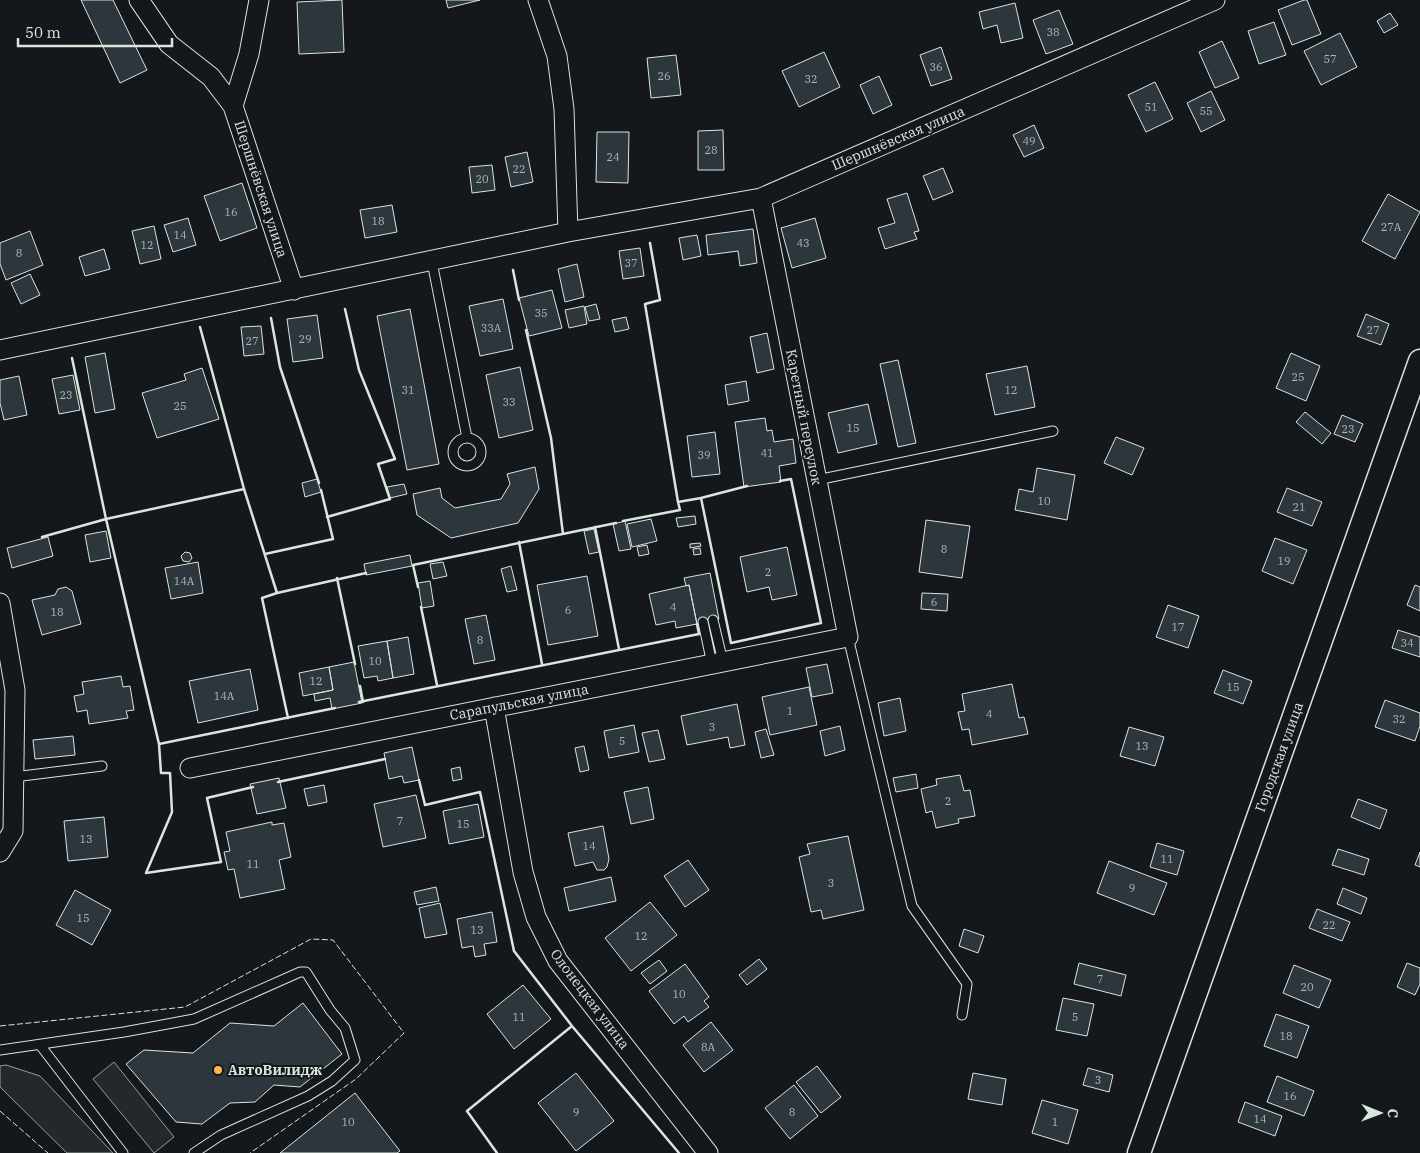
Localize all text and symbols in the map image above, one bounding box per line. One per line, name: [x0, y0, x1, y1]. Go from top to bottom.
scale bar: [18, 15, 171, 47]
text: 50 m: [25, 23, 61, 42]
house number: 38: [1046, 25, 1060, 39]
house number: 57: [1323, 52, 1337, 66]
house number: 36: [929, 60, 943, 74]
house number: 26: [657, 69, 671, 83]
house number: 32: [804, 72, 818, 86]
house number: 51: [1144, 100, 1158, 114]
street label: Шершнёвская улица: [829, 102, 968, 174]
house number: 55: [1199, 104, 1213, 118]
street label: Шершнёвская улица: [230, 118, 292, 260]
house number: 49: [1022, 134, 1036, 148]
house number: 28: [704, 143, 718, 157]
house number: 24: [606, 150, 620, 164]
house number: 22: [512, 162, 526, 176]
house number: 20: [475, 172, 489, 186]
house number: 16: [224, 205, 238, 219]
house number: 18: [371, 214, 385, 228]
house number: 27А: [1381, 220, 1402, 234]
house number: 14: [173, 228, 187, 242]
house number: 43: [796, 236, 810, 250]
house number: 12: [140, 238, 154, 252]
house number: 8: [16, 246, 22, 260]
house number: 37: [624, 256, 638, 270]
house number: 35: [534, 306, 548, 320]
house number: 33А: [481, 321, 502, 335]
house number: 27: [1366, 323, 1380, 337]
house number: 29: [298, 332, 312, 346]
house number: 27: [245, 334, 259, 348]
street label: Каретный переулок: [782, 348, 826, 486]
house number: 25: [1291, 370, 1305, 384]
house number: 31: [401, 383, 415, 397]
house number: 12: [1004, 383, 1018, 397]
house number: 23: [59, 388, 73, 402]
house number: 33: [502, 395, 516, 409]
house number: 25: [173, 399, 187, 413]
house number: 15: [846, 421, 860, 435]
house number: 23: [1341, 422, 1355, 436]
house number: 41: [760, 446, 774, 460]
house number: 39: [697, 448, 711, 462]
house number: 10: [1037, 494, 1051, 508]
house number: 21: [1292, 500, 1306, 514]
house number: 8: [941, 542, 947, 556]
house number: 19: [1277, 554, 1291, 568]
house number: 2: [765, 565, 771, 579]
house number: 14А: [174, 574, 195, 588]
house number: 6: [931, 595, 937, 609]
house number: 4: [670, 600, 677, 614]
house number: 6: [565, 603, 571, 617]
house number: 18: [50, 605, 64, 619]
house number: 17: [1171, 620, 1185, 634]
house number: 8: [477, 633, 483, 647]
house number: 34: [1400, 636, 1414, 650]
house number: 10: [368, 654, 382, 668]
house number: 12: [309, 674, 323, 688]
street label: Сарапульская улица: [448, 680, 590, 724]
house number: 15: [1226, 680, 1240, 694]
house number: 14А: [214, 689, 235, 703]
street label: Городская улица: [1251, 699, 1307, 814]
house number: 1: [787, 704, 793, 718]
house number: 4: [986, 707, 993, 721]
house number: 32: [1392, 712, 1406, 726]
house number: 3: [709, 720, 715, 734]
house number: 5: [619, 734, 625, 748]
house number: 13: [1135, 739, 1149, 753]
house number: 2: [945, 794, 951, 808]
house number: 7: [397, 814, 403, 828]
house number: 15: [456, 817, 470, 831]
house number: 13: [79, 832, 93, 846]
house number: 14: [582, 839, 596, 853]
house number: 11: [1160, 852, 1174, 866]
house number: 11: [246, 857, 260, 871]
house number: 3: [828, 876, 834, 890]
house number: 9: [1129, 881, 1135, 895]
house number: 15: [76, 911, 90, 925]
house number: 22: [1322, 918, 1336, 932]
house number: 13: [470, 923, 484, 937]
house number: 12: [634, 929, 648, 943]
street label: Олонецкая улица: [546, 945, 634, 1053]
house number: 7: [1097, 972, 1103, 986]
house number: 20: [1300, 980, 1314, 994]
house number: 10: [672, 987, 686, 1001]
house number: 11: [512, 1010, 526, 1024]
house number: 5: [1072, 1010, 1078, 1024]
house number: 18: [1279, 1029, 1293, 1043]
house number: 8А: [701, 1040, 716, 1054]
place label: АвтоВилидж: [228, 1061, 322, 1079]
marker: АвтоВилидж: [212, 1064, 224, 1076]
house number: 3: [1095, 1073, 1101, 1087]
north arrow: [1355, 1088, 1405, 1138]
house number: 16: [1283, 1089, 1297, 1103]
house number: 9: [573, 1105, 579, 1119]
house number: 8: [789, 1105, 795, 1119]
text: С: [1384, 1108, 1402, 1118]
house number: 14: [1253, 1112, 1267, 1126]
house number: 10: [341, 1115, 355, 1129]
house number: 1: [1052, 1115, 1058, 1129]

